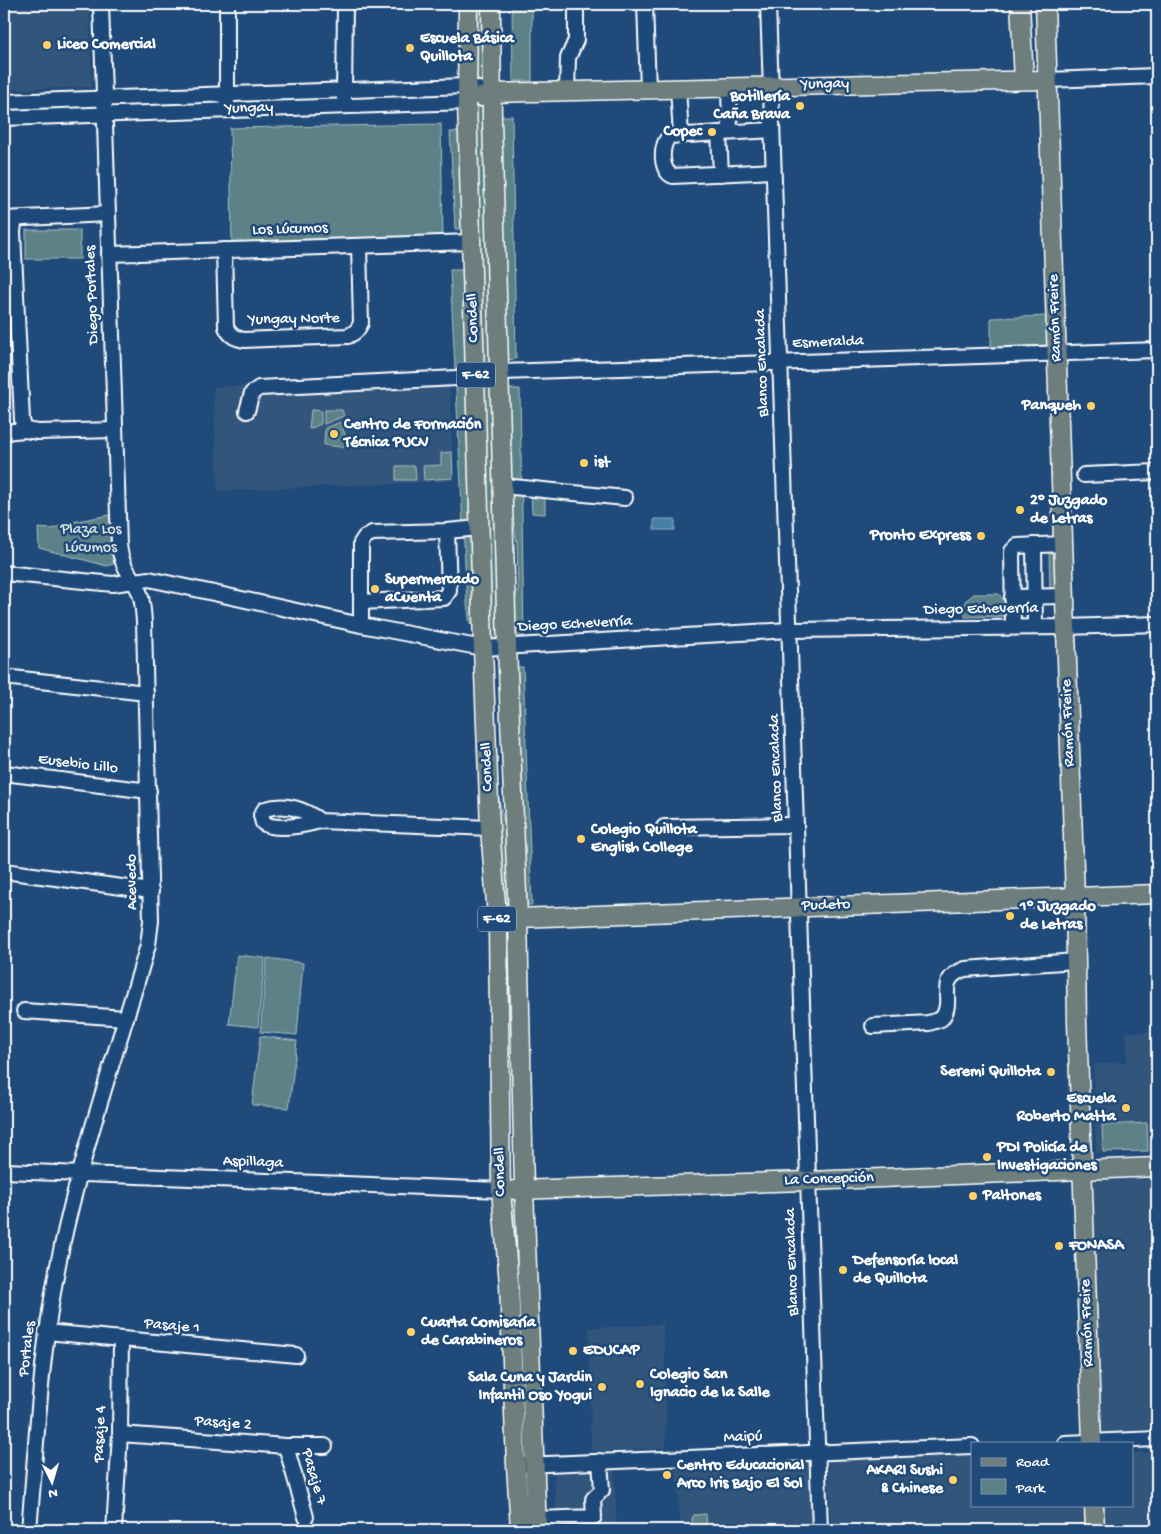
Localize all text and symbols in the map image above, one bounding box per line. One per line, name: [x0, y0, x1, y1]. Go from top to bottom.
place label: Escuela Básica Quillota: [420, 30, 515, 67]
place label: Liceo Comercial: [57, 36, 156, 55]
marker: Liceo Comercial: [41, 39, 53, 51]
marker: Escuela Básica Quillota: [404, 42, 416, 54]
street label: Yungay: [799, 75, 849, 95]
place label: Botillería Caña Brava: [713, 88, 791, 125]
street label: Yungay: [222, 99, 274, 119]
marker: Botillería Caña Brava: [794, 100, 806, 112]
place label: Copec: [662, 123, 704, 142]
marker: Copec: [706, 126, 718, 138]
street label: Los Lúcumos: [252, 219, 329, 241]
street label: Diego Portales: [82, 244, 104, 346]
street label: Ramón Freire: [1045, 273, 1067, 362]
street label: Condell: [464, 293, 484, 343]
street label: Blanco Encalada: [752, 307, 774, 418]
street label: Yungay Norte: [246, 310, 341, 330]
street label: Esmeralda: [792, 332, 865, 354]
road number: F-62: [457, 362, 495, 388]
place label: Panqueh: [1021, 397, 1081, 416]
marker: Panqueh: [1085, 400, 1097, 412]
place label: Centro de Formación Técnica PUCV: [342, 416, 482, 453]
marker: Centro de Formación Técnica PUCV: [328, 428, 340, 440]
place label: ist: [594, 454, 611, 473]
marker: ist: [578, 457, 590, 469]
place label: 2º Juzgado de Letras: [1030, 492, 1108, 529]
marker: 2º Juzgado de Letras: [1014, 504, 1026, 516]
park label: Plaza Los Lúcumos: [59, 521, 123, 558]
place label: Pronto Express: [869, 527, 972, 546]
marker: Pronto Express: [975, 530, 987, 542]
place label: Supermercado aCuenta: [384, 571, 480, 608]
marker: Supermercado aCuenta: [369, 583, 381, 595]
street label: Diego Echeverría: [923, 599, 1040, 621]
street label: Diego Echeverría: [516, 612, 634, 638]
street label: Ramón Freire: [1058, 678, 1080, 767]
street label: Blanco Encalada: [766, 712, 788, 823]
street label: Condell: [478, 742, 498, 792]
street label: Eusebio Lillo: [37, 751, 119, 779]
place label: Colegio Quillota English College: [590, 821, 698, 858]
marker: Colegio Quillota English College: [575, 833, 587, 845]
street label: Acevedo: [123, 854, 143, 910]
street label: Pudeto: [800, 896, 851, 916]
place label: 1º Juzgado de Letras: [1019, 898, 1097, 935]
road number: F-62: [478, 906, 516, 932]
marker: 1º Juzgado de Letras: [1004, 910, 1016, 922]
place label: Seremi Quillota: [940, 1063, 1042, 1082]
marker: Seremi Quillota: [1045, 1066, 1057, 1078]
place label: Escuela Roberto Matta: [1015, 1090, 1117, 1127]
marker: Escuela Roberto Matta: [1120, 1102, 1132, 1114]
place label: PDI Policía de Investigaciones: [996, 1139, 1098, 1176]
street label: Condell: [491, 1147, 511, 1197]
marker: PDI Policía de Investigaciones: [981, 1151, 993, 1163]
street label: Aspillaga: [222, 1152, 285, 1174]
street label: La Concepción: [784, 1169, 874, 1191]
place label: Paltones: [982, 1187, 1042, 1206]
marker: Paltones: [967, 1190, 979, 1202]
street label: Blanco Encalada: [782, 1206, 804, 1317]
place label: FONASA: [1068, 1237, 1125, 1256]
marker: FONASA: [1053, 1240, 1065, 1252]
place label: Defensoría local de Quillota: [851, 1251, 959, 1289]
marker: Defensoría local de Quillota: [837, 1264, 849, 1276]
street label: Ramón Freire: [1077, 1278, 1099, 1367]
place label: Cuarta Comisaría de Carabineros: [420, 1314, 537, 1351]
street label: Pasaje 1: [142, 1315, 201, 1339]
street label: Portales: [15, 1319, 41, 1379]
marker: Cuarta Comisaría de Carabineros: [405, 1326, 417, 1338]
place label: EDUCAP: [583, 1342, 641, 1361]
marker: EDUCAP: [567, 1345, 579, 1357]
place label: Colegio San Ignacio de la Salle: [649, 1366, 770, 1403]
place label: Sala Cuna y Jardin Infantil Oso Yogui: [468, 1369, 593, 1406]
marker: Colegio San Ignacio de la Salle: [634, 1378, 646, 1390]
marker: Sala Cuna y Jardin Infantil Oso Yogui: [596, 1381, 608, 1393]
street label: Pasaje 4: [90, 1405, 111, 1464]
street label: Pasaje 2: [193, 1412, 252, 1435]
street label: Maipú: [723, 1428, 763, 1448]
legend: [971, 1442, 1134, 1506]
street label: Pasaje 7: [296, 1446, 330, 1508]
text: Road: [1016, 1454, 1050, 1472]
north arrow: [28, 1456, 78, 1506]
place label: Centro Educacional Arco Iris Bajo El Sol: [676, 1457, 805, 1494]
place label: AKARI Sushi & Chinese: [865, 1462, 944, 1499]
marker: Centro Educacional Arco Iris Bajo El Sol: [661, 1469, 673, 1481]
marker: AKARI Sushi & Chinese: [947, 1474, 959, 1486]
text: Park: [1015, 1480, 1046, 1498]
text: N: [48, 1484, 58, 1501]

